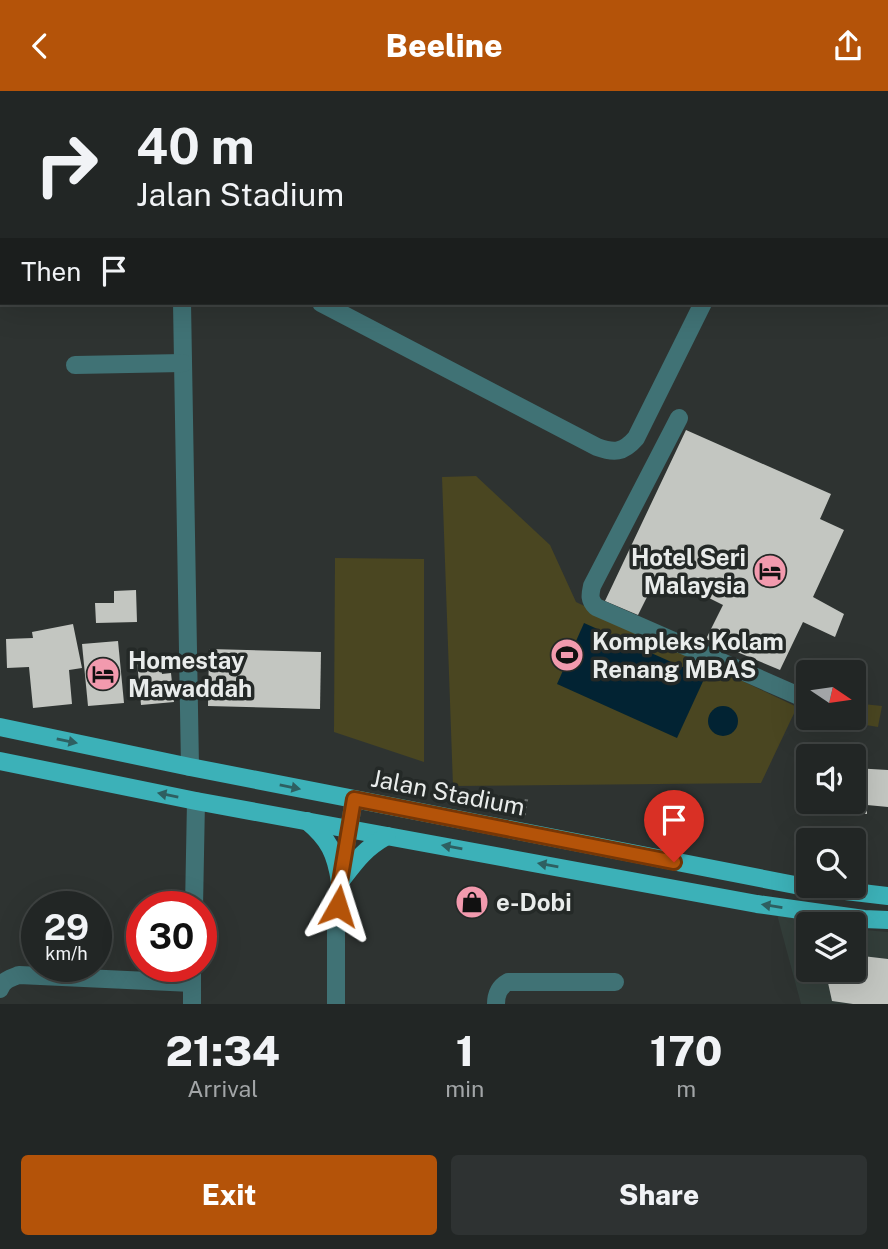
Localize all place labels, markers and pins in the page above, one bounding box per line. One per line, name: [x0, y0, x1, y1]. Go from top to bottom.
place label: Hotel Seri Malaysia: [631, 543, 746, 599]
hotel icon: Hotel Seri Malaysia: [751, 552, 789, 590]
place label: Kompleks Kolam Renang MBAS: [592, 627, 784, 683]
sports icon: Kompleks Kolam Renang MBAS: [548, 636, 586, 674]
place label: Homestay Mawaddah: [128, 646, 252, 702]
hotel icon: Homestay Mawaddah: [84, 655, 122, 693]
pin: [644, 790, 704, 862]
shop icon: e-Dobi: [453, 883, 491, 921]
place label: e-Dobi: [496, 888, 572, 916]

